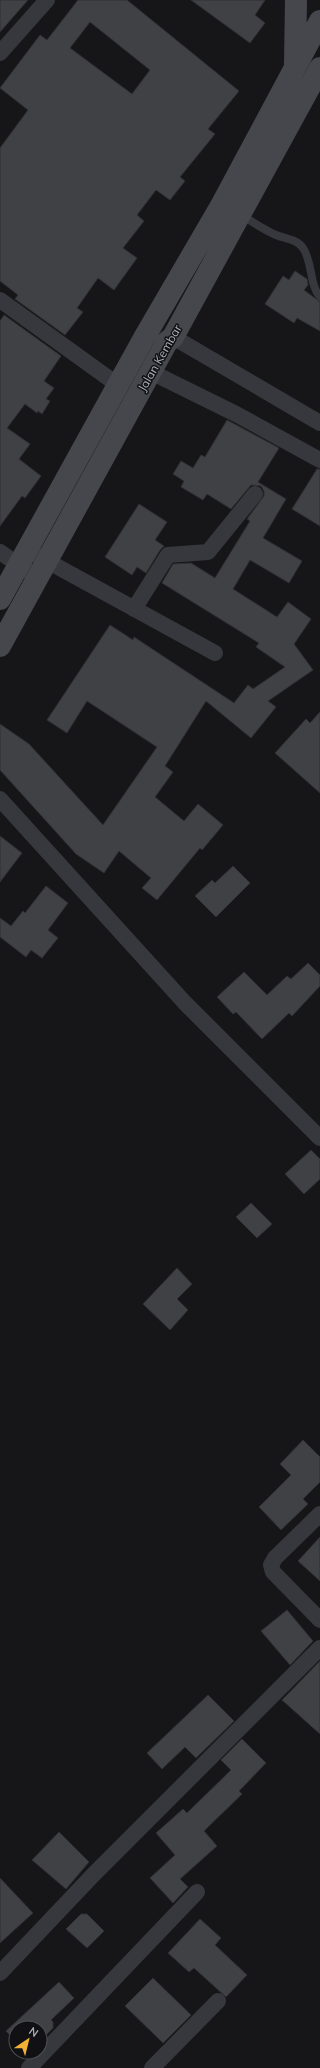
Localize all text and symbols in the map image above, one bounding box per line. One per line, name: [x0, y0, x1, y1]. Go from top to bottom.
street label: Jalan Kembar: [134, 321, 185, 394]
north arrow: [8, 2020, 48, 2060]
text: N: [26, 2024, 41, 2040]

